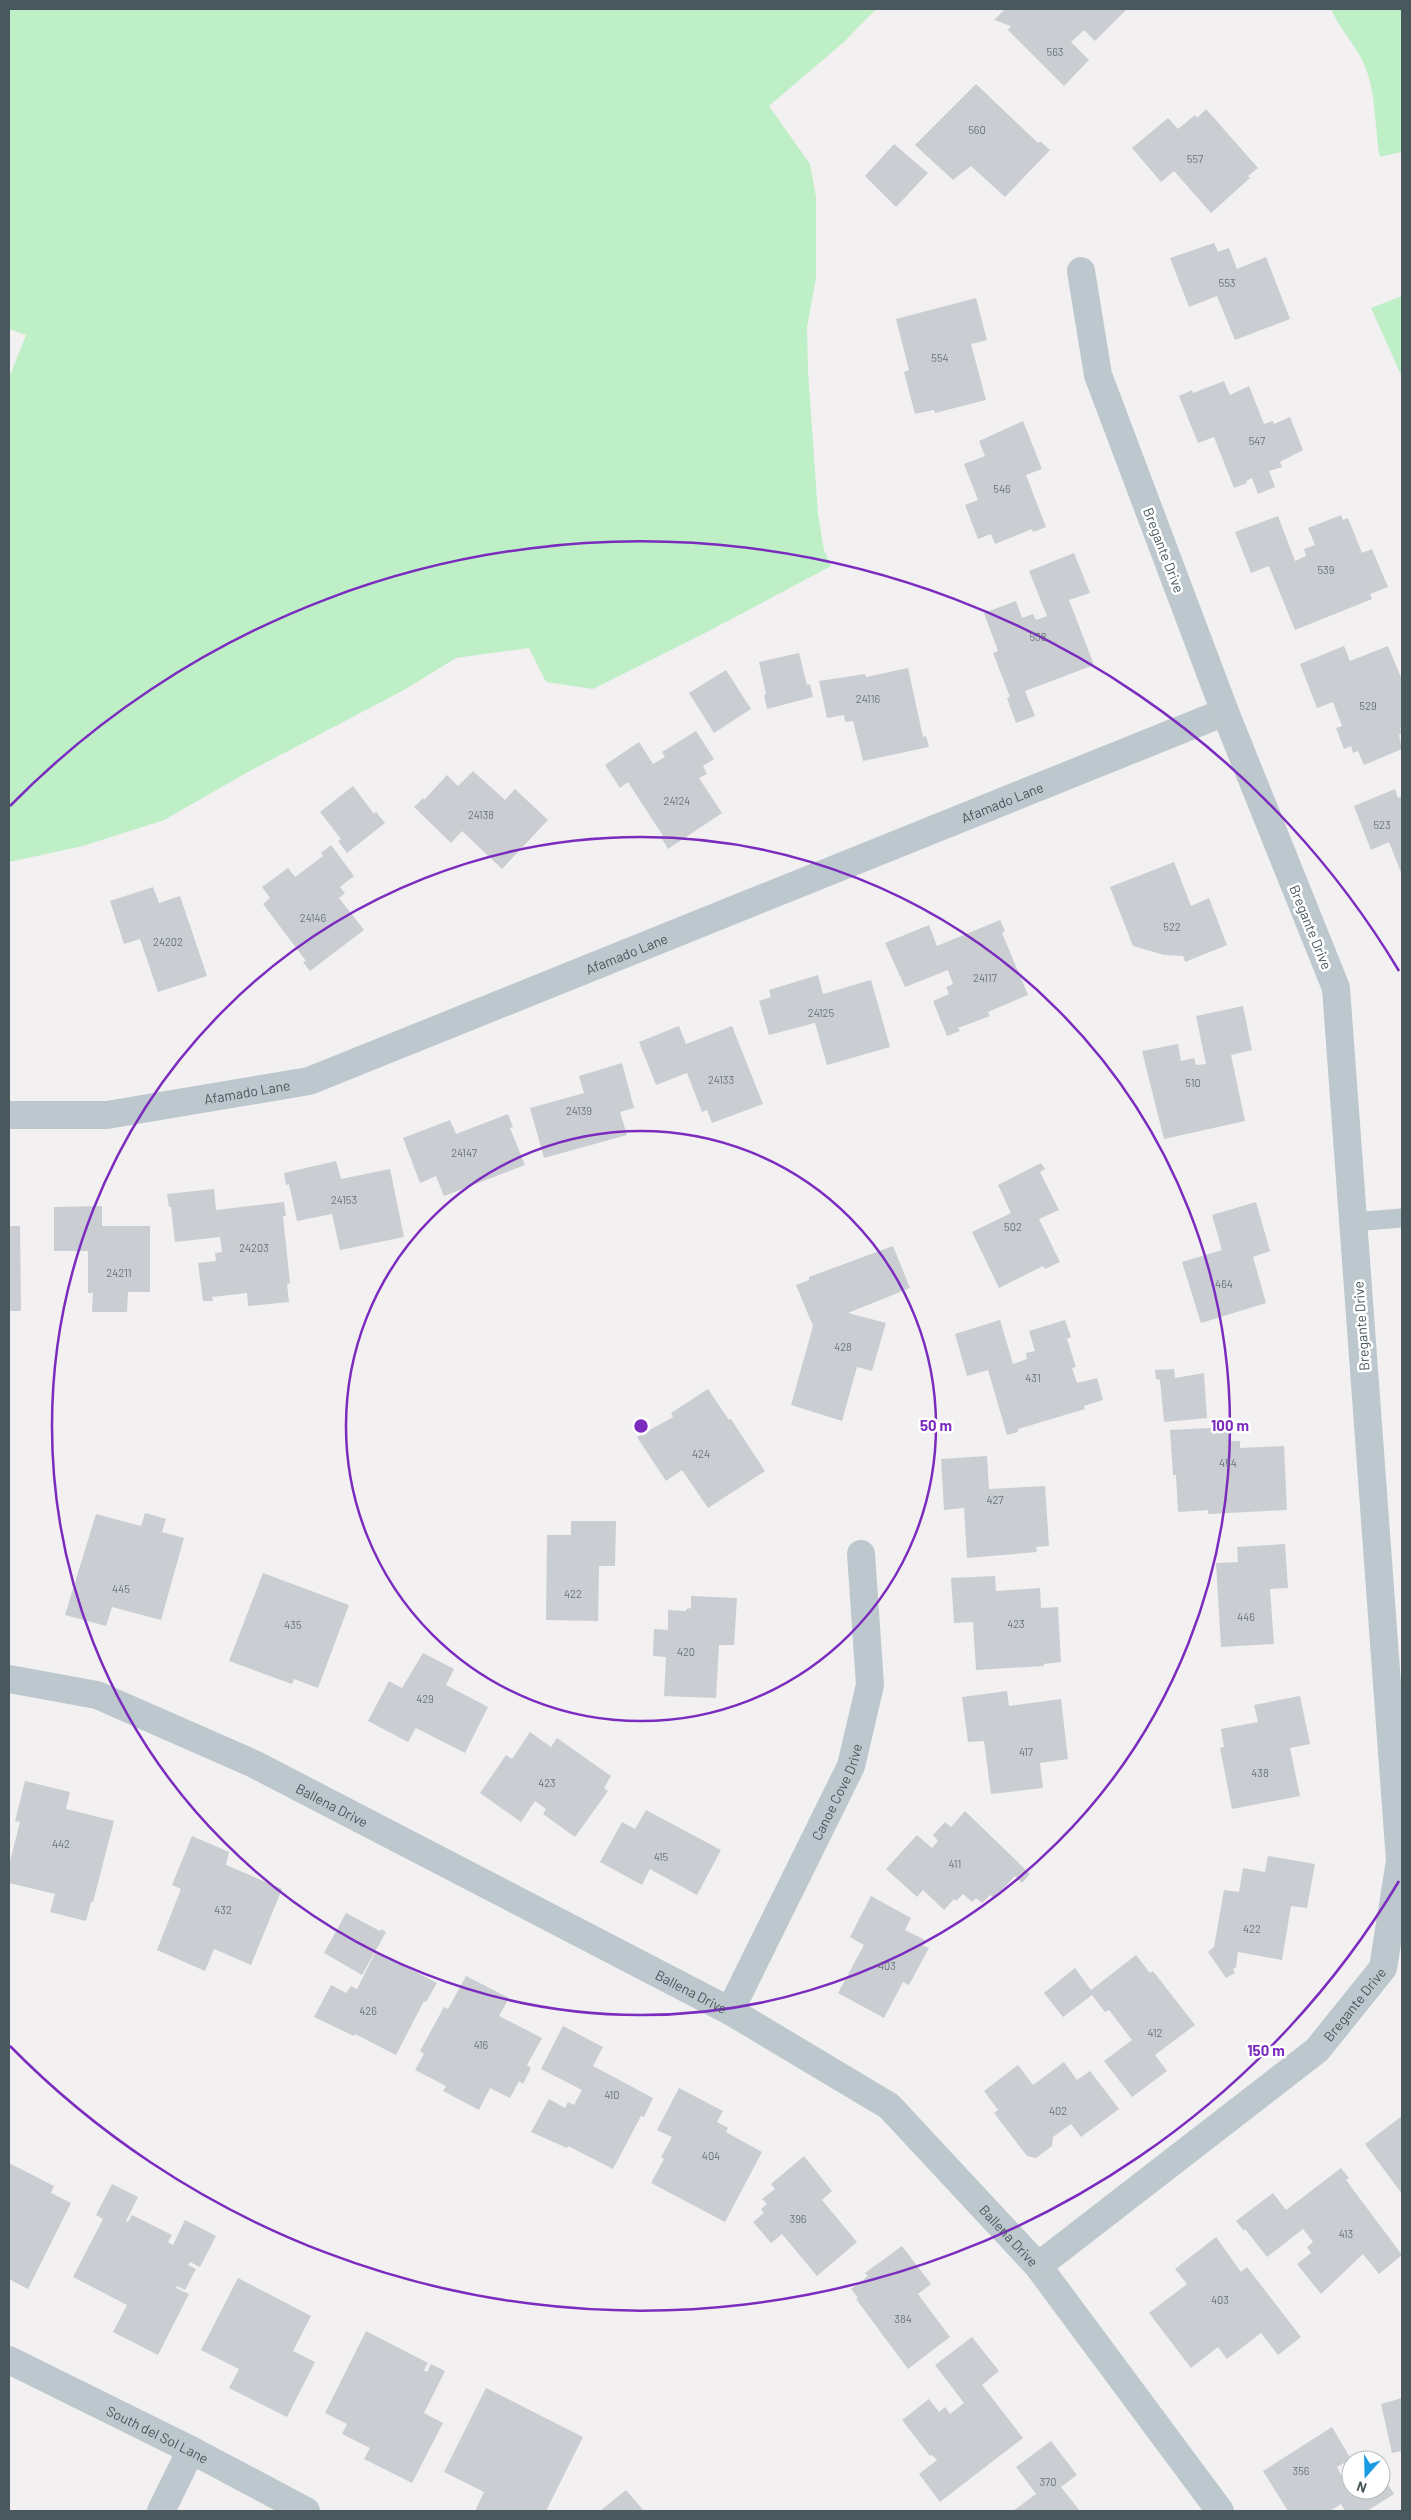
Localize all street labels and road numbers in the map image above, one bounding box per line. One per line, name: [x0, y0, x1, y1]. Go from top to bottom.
street label: Bregante Drive: [1140, 505, 1188, 595]
street label: Afamado Lane: [958, 778, 1046, 826]
street label: Bregante Drive: [1286, 882, 1336, 972]
street label: Afamado Lane: [583, 929, 670, 977]
street label: Afamado Lane: [203, 1076, 291, 1107]
street label: Bregante Drive: [1349, 1281, 1373, 1371]
street label: Canoe Cove Drive: [807, 1742, 865, 1843]
street label: Ballena Drive: [293, 1779, 371, 1830]
street label: Bregante Drive: [1319, 1964, 1389, 2044]
street label: Ballena Drive: [653, 1965, 730, 2017]
street label: Ballena Drive: [976, 2201, 1042, 2270]
street label: South del Sol Lane: [104, 2401, 212, 2466]

